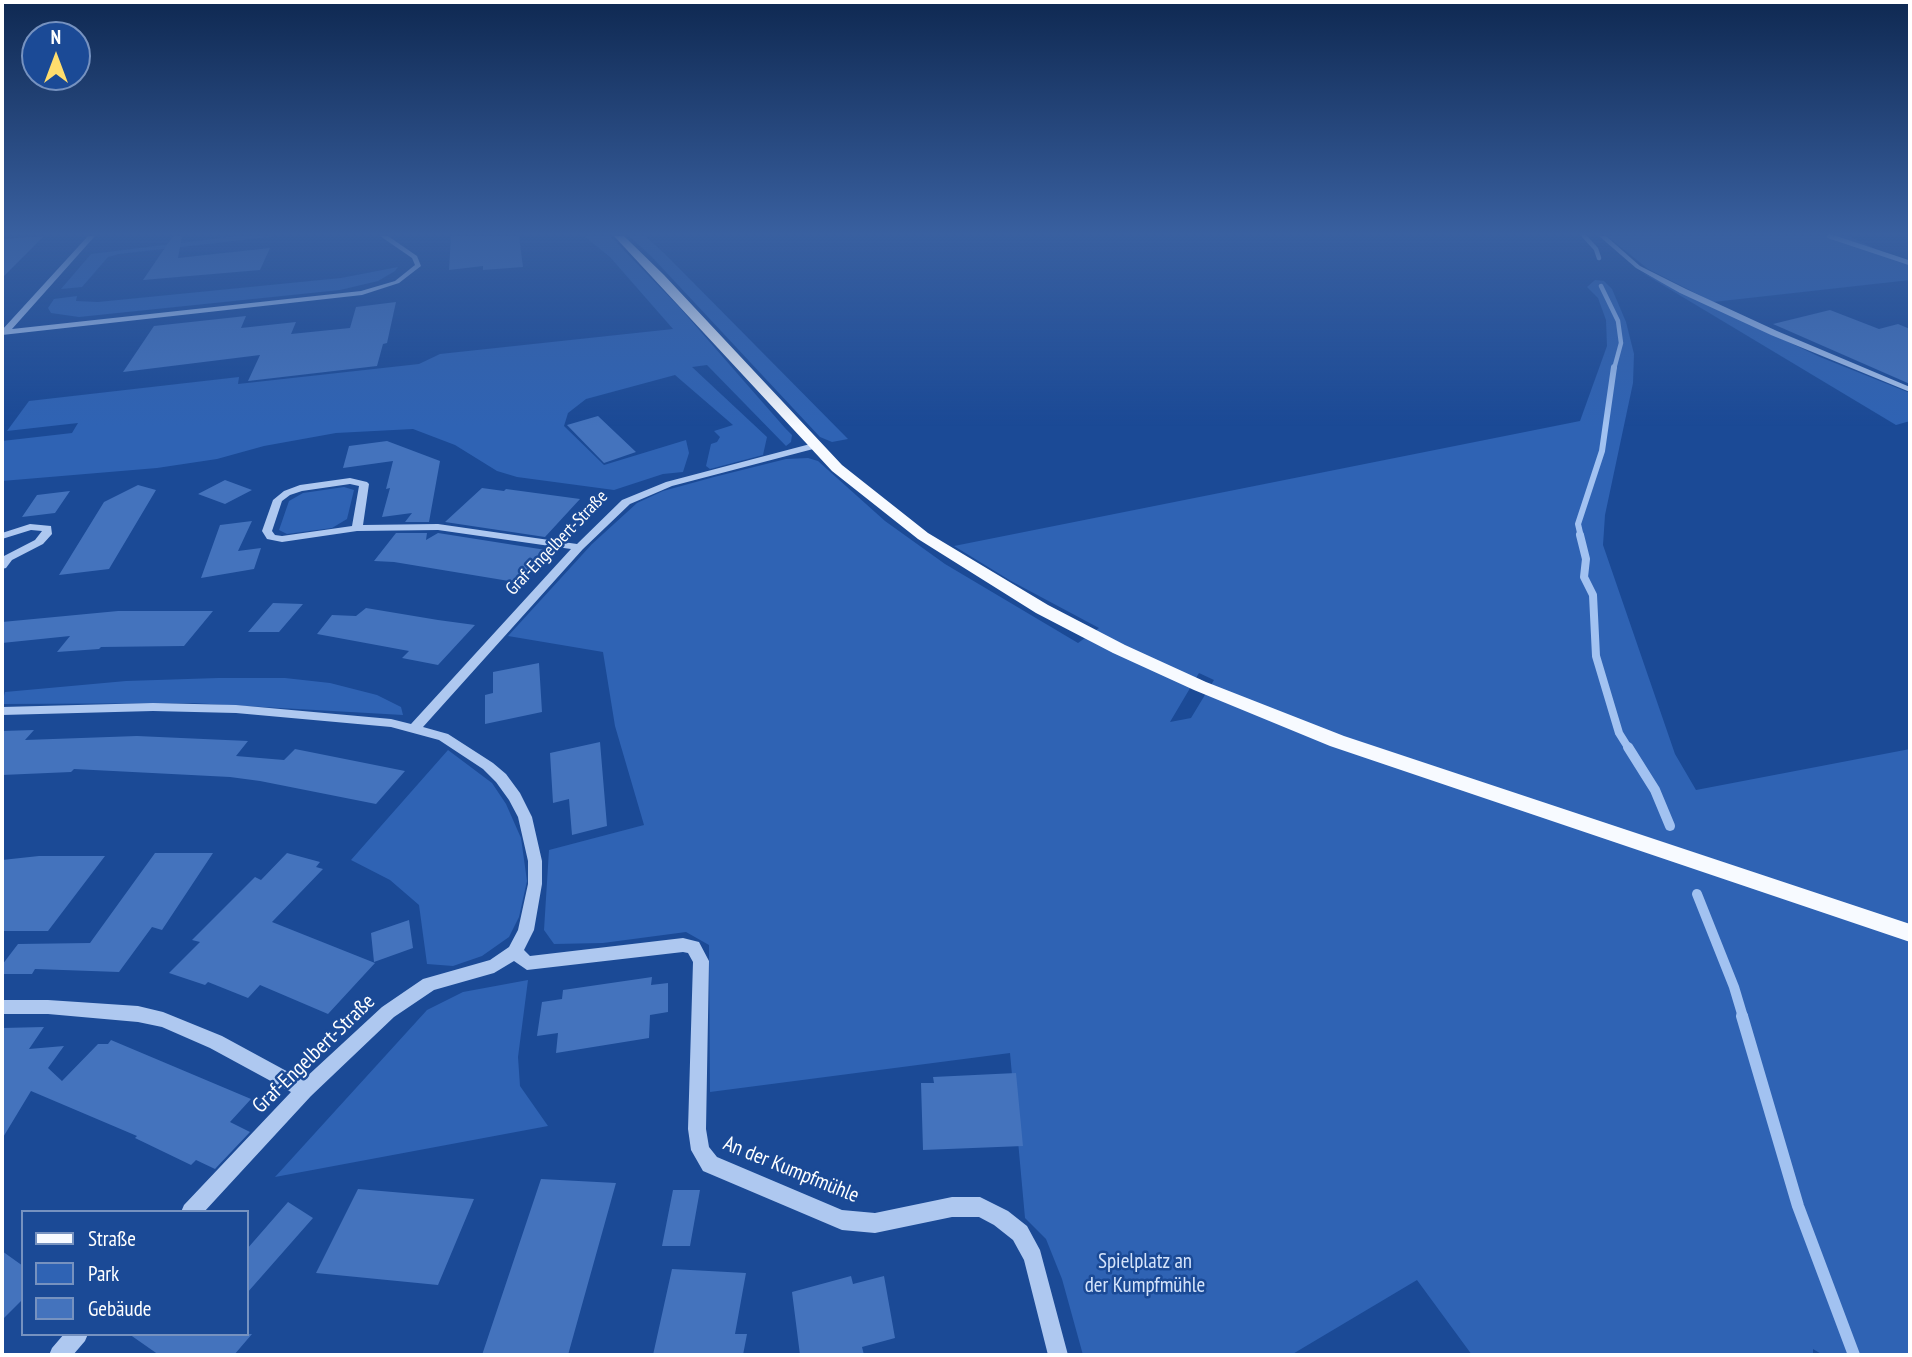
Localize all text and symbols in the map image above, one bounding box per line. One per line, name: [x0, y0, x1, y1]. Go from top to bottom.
north arrow: [21, 21, 91, 91]
text: N: [51, 25, 61, 49]
street label: Graf-Engelbert-Straße: [502, 486, 612, 600]
street label: Graf-Engelbert-Straße: [248, 989, 380, 1119]
street label: An der Kumpfmühle: [719, 1131, 863, 1209]
legend: [21, 1210, 248, 1336]
text: Straße: [88, 1225, 136, 1252]
park label: Spielplatz an der Kumpfmühle: [1085, 1249, 1205, 1299]
text: Park: [88, 1260, 119, 1287]
text: Gebäude: [88, 1295, 151, 1322]

